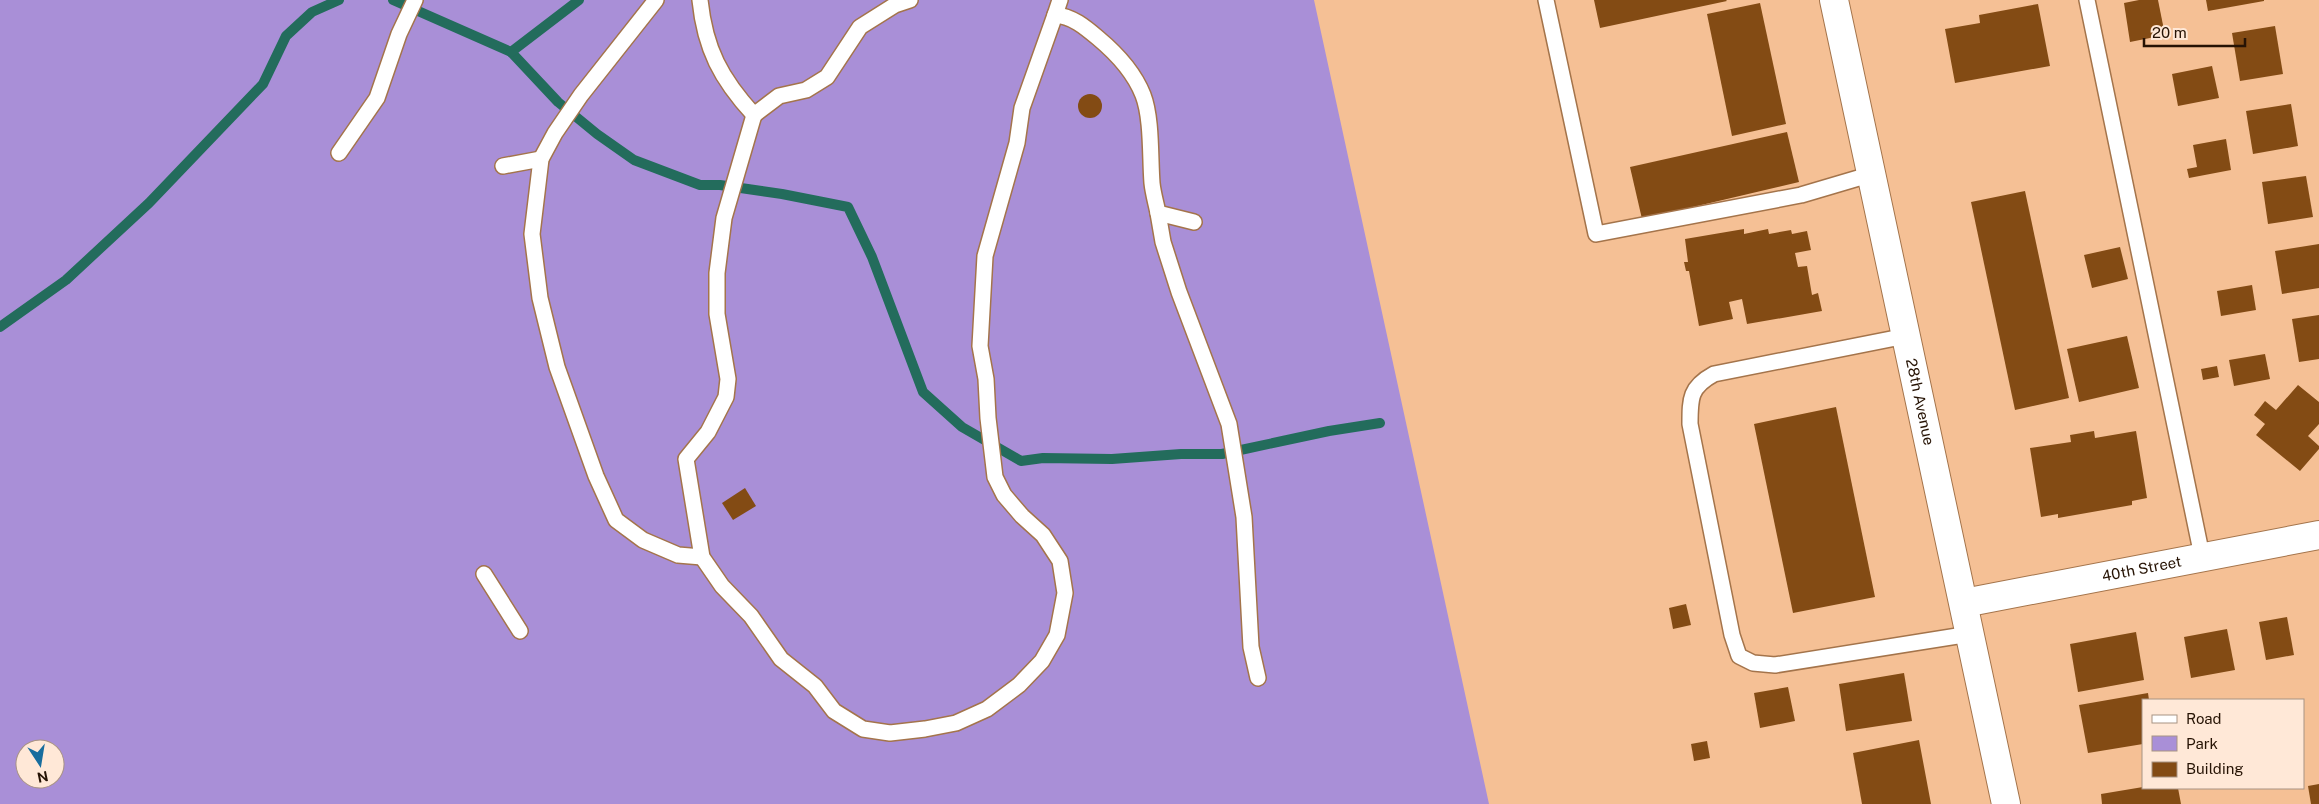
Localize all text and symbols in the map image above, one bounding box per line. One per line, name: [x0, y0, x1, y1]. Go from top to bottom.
scale bar: [2144, 15, 2245, 47]
text: 20 m: [2152, 24, 2187, 41]
street label: 28th Avenue: [1903, 357, 1938, 447]
street label: 40th Street: [2100, 552, 2183, 584]
legend: [2142, 699, 2304, 789]
text: Road: [2186, 710, 2222, 727]
text: Park: [2186, 735, 2218, 752]
north arrow: [15, 739, 65, 789]
text: Building: [2186, 760, 2244, 777]
text: N: [36, 768, 50, 786]

